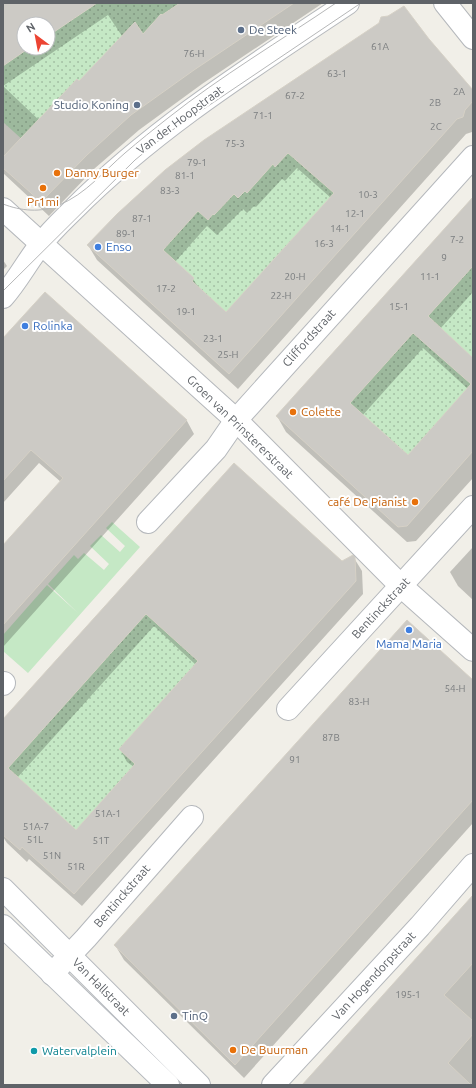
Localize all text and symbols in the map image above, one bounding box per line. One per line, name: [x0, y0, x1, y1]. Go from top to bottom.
north arrow: [16, 16, 56, 56]
text: N: [24, 20, 37, 35]
place label: De Steek: [249, 23, 297, 36]
marker: De Steek: [236, 25, 246, 35]
house number: 61A: [371, 41, 389, 52]
house number: 76-H: [183, 48, 205, 59]
house number: 63-1: [327, 68, 347, 79]
street label: Van der Hoopstraat: [134, 83, 226, 156]
house number: 2A: [453, 86, 466, 97]
house number: 67-2: [285, 90, 305, 101]
house number: 2B: [429, 97, 441, 108]
place label: Studio Koning: [54, 98, 129, 111]
marker: Studio Koning: [132, 100, 142, 110]
house number: 71-1: [253, 110, 273, 121]
house number: 2C: [430, 121, 442, 132]
house number: 75-3: [225, 138, 245, 149]
house number: 79-1: [187, 157, 207, 168]
place label: Danny Burger: [65, 166, 139, 179]
marker: Danny Burger: [52, 168, 62, 178]
house number: 81-1: [175, 170, 195, 181]
marker: Pr1mi: [38, 183, 48, 193]
house number: 83-3: [160, 185, 180, 196]
house number: 10-3: [358, 189, 378, 200]
place label: Pr1mi: [27, 195, 59, 208]
house number: 12-1: [345, 208, 365, 219]
house number: 87-1: [132, 213, 152, 224]
house number: 14-1: [330, 223, 350, 234]
house number: 89-1: [116, 228, 136, 239]
house number: 7-2: [450, 234, 464, 245]
house number: 16-3: [314, 238, 334, 249]
place label: Enso: [106, 240, 132, 253]
marker: Enso: [93, 242, 103, 252]
house number: 9: [441, 252, 447, 263]
house number: 20-H: [284, 271, 306, 282]
house number: 11-1: [420, 271, 440, 282]
house number: 17-2: [156, 283, 176, 294]
house number: 22-H: [270, 290, 292, 301]
house number: 15-1: [389, 301, 409, 312]
house number: 19-1: [176, 306, 196, 317]
street label: Cliffordstraat: [279, 306, 338, 369]
place label: Rolinka: [33, 319, 73, 332]
marker: Rolinka: [20, 321, 30, 331]
house number: 23-1: [203, 333, 223, 344]
house number: 25-H: [217, 349, 239, 360]
street label: Groen van Prinstererstraat: [185, 372, 296, 481]
place label: Colette: [301, 405, 341, 418]
marker: Colette: [288, 407, 298, 417]
place label: café De Pianist: [328, 495, 407, 508]
marker: café De Pianist: [410, 497, 420, 507]
street label: Bentinckstraat: [349, 574, 412, 641]
marker: Mama Maria: [404, 625, 414, 635]
place label: Mama Maria: [376, 637, 442, 650]
house number: 54-H: [444, 683, 466, 694]
house number: 83-H: [348, 696, 370, 707]
house number: 87B: [322, 732, 340, 743]
house number: 91: [289, 754, 301, 765]
house number: 51A-1: [95, 808, 121, 819]
house number: 51A-7: [23, 821, 49, 832]
house number: 51L: [27, 834, 43, 845]
house number: 51T: [93, 835, 110, 846]
house number: 51N: [43, 850, 61, 861]
house number: 51R: [67, 861, 85, 872]
street label: Bentinckstraat: [91, 861, 153, 930]
street label: Van Hogendorpstraat: [329, 929, 418, 1023]
street label: Van Hallstraat: [70, 955, 133, 1018]
house number: 195-1: [395, 989, 421, 1000]
place label: TinQ: [182, 1009, 208, 1022]
marker: TinQ: [169, 1011, 179, 1021]
place label: De Buurman: [241, 1043, 308, 1056]
place label: Watervalplein: [42, 1044, 117, 1057]
marker: De Buurman: [228, 1045, 238, 1055]
marker: Watervalplein: [29, 1046, 39, 1056]

